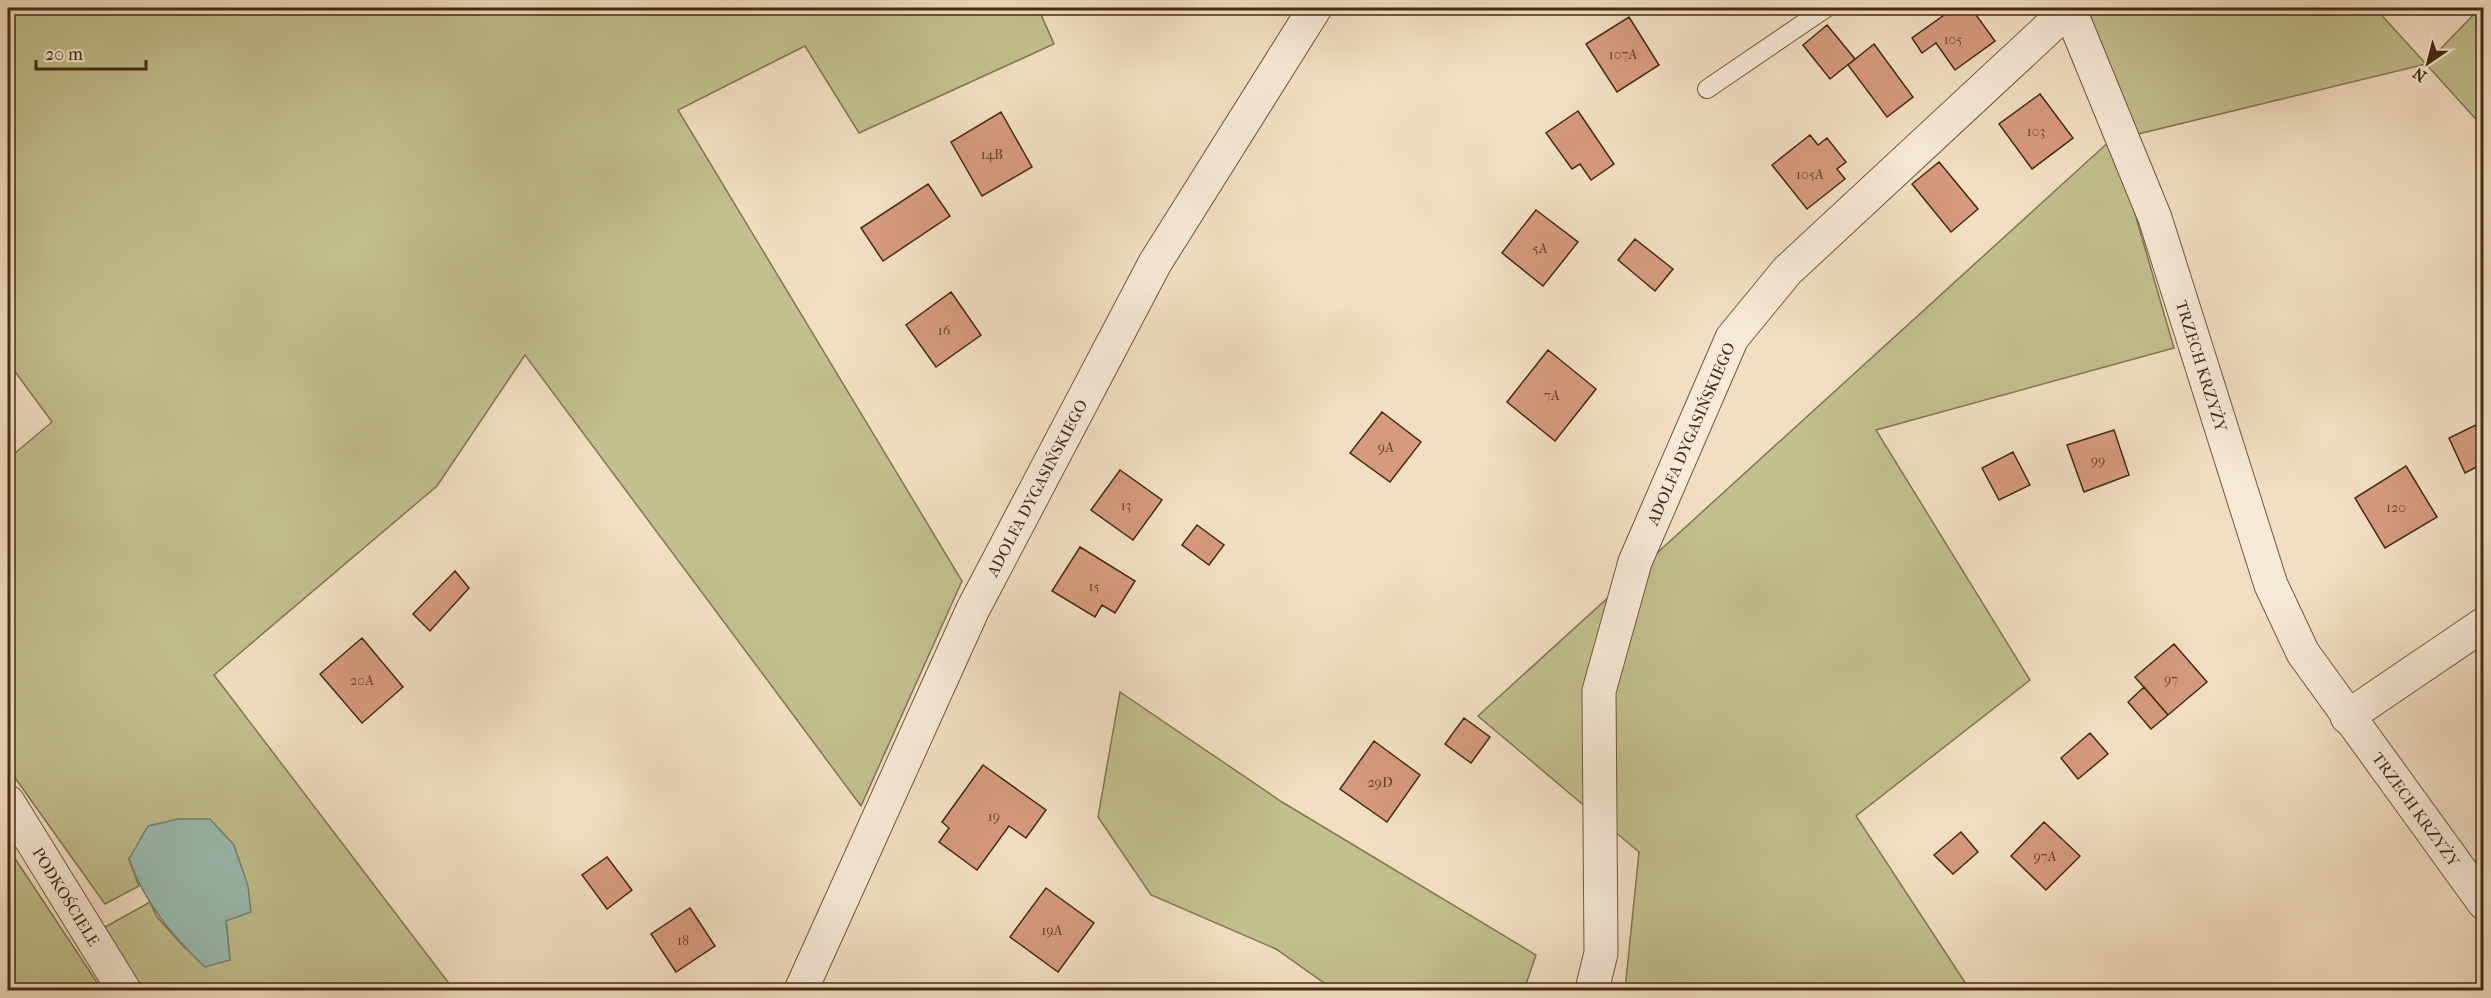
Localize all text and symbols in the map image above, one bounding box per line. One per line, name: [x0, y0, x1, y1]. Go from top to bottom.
house number: 105: [1944, 31, 1962, 48]
scale bar: [36, 33, 146, 71]
north arrow: [2398, 33, 2458, 93]
text: 20 m: [45, 44, 83, 65]
house number: 107A: [1609, 46, 1638, 63]
text: N: [2409, 63, 2430, 86]
house number: 103: [2027, 123, 2045, 140]
house number: 14B: [981, 146, 1003, 163]
house number: 105A: [1796, 166, 1825, 183]
house number: 5A: [1532, 240, 1548, 257]
street label: TRZECH KRZYŻY: [2172, 298, 2231, 435]
house number: 16: [938, 322, 951, 339]
street label: ADOLFA DYGASIŃSKIEGO: [1643, 339, 1739, 529]
house number: 7A: [1544, 387, 1561, 404]
street label: ADOLFA DYGASIŃSKIEGO: [982, 396, 1092, 581]
house number: 9A: [1378, 439, 1395, 456]
house number: 99: [2091, 452, 2105, 469]
house number: 13: [1121, 497, 1131, 514]
house number: 120: [2386, 499, 2406, 516]
house number: 15: [1089, 578, 1100, 595]
house number: 97: [2164, 671, 2178, 688]
house number: 20A: [350, 672, 375, 689]
street label: TRZECH KRZYŻY: [2368, 749, 2464, 871]
house number: 29D: [1367, 774, 1393, 791]
house number: 19: [988, 808, 1000, 825]
street label: PODKOŚCIELE: [28, 844, 104, 950]
house number: 97A: [2033, 848, 2058, 865]
house number: 19A: [1041, 922, 1064, 939]
house number: 18: [677, 932, 689, 949]

